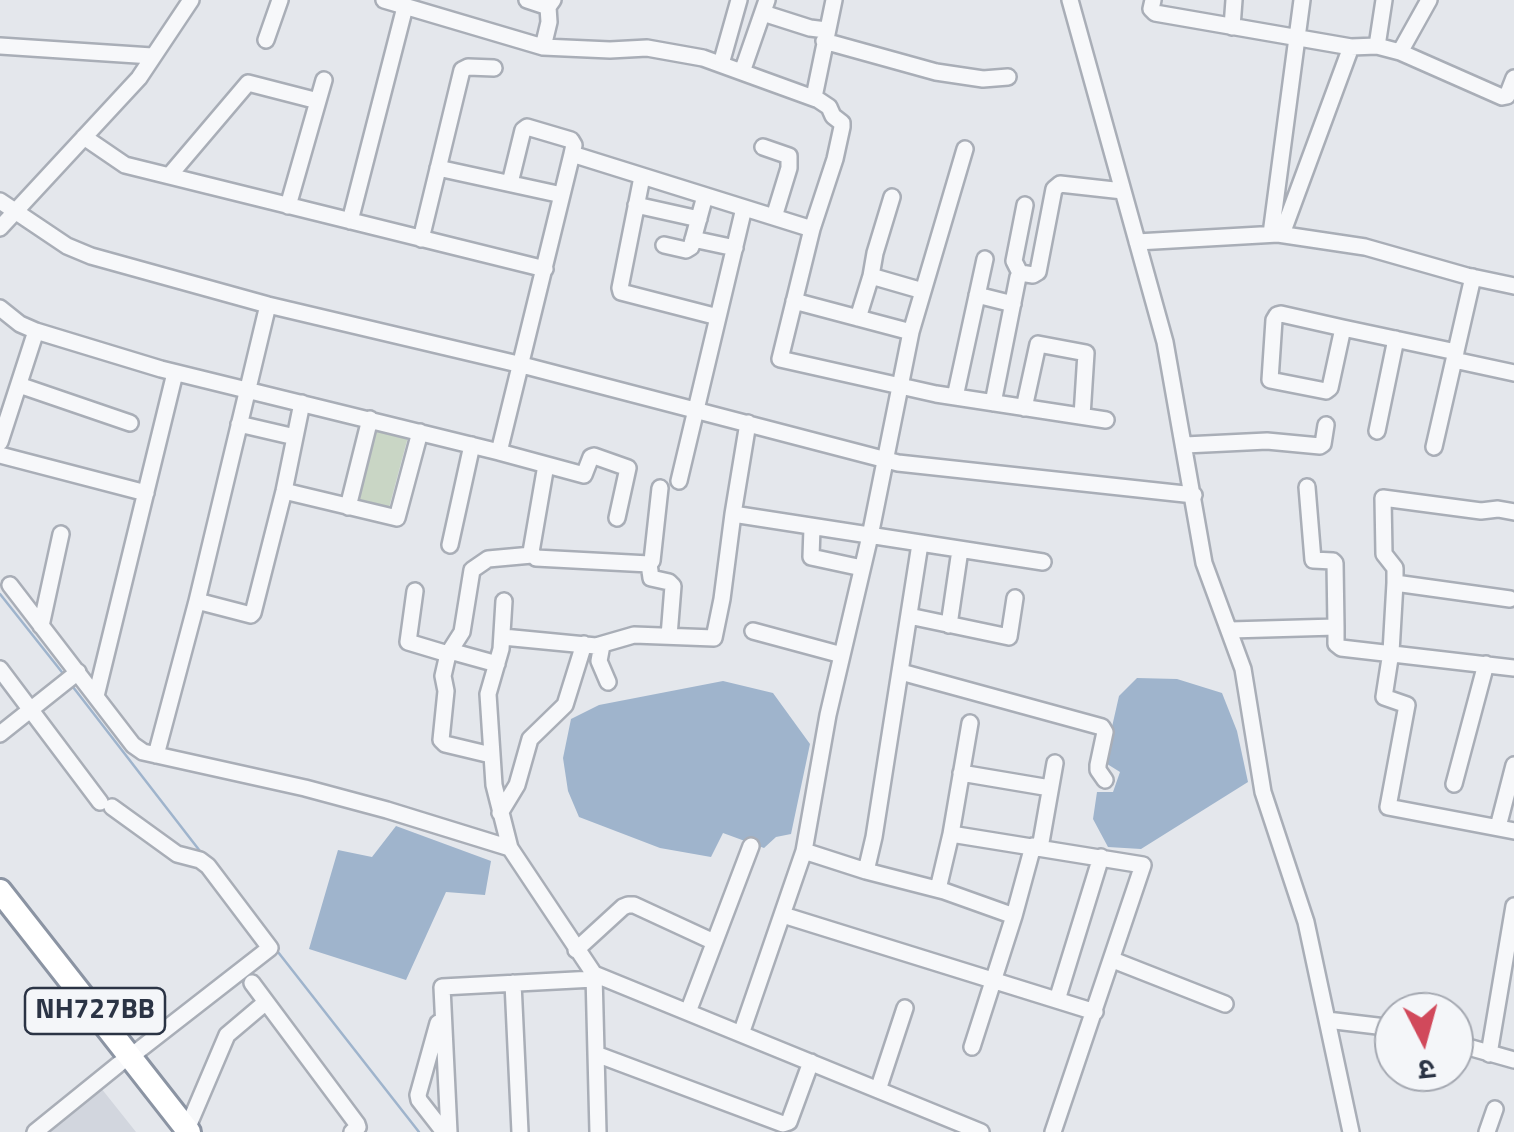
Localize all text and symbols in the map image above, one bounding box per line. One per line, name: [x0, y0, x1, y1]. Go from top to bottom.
road number: NH727BB: [25, 988, 165, 1034]
north arrow: [1374, 992, 1474, 1092]
text: उ: [1417, 1048, 1437, 1093]

